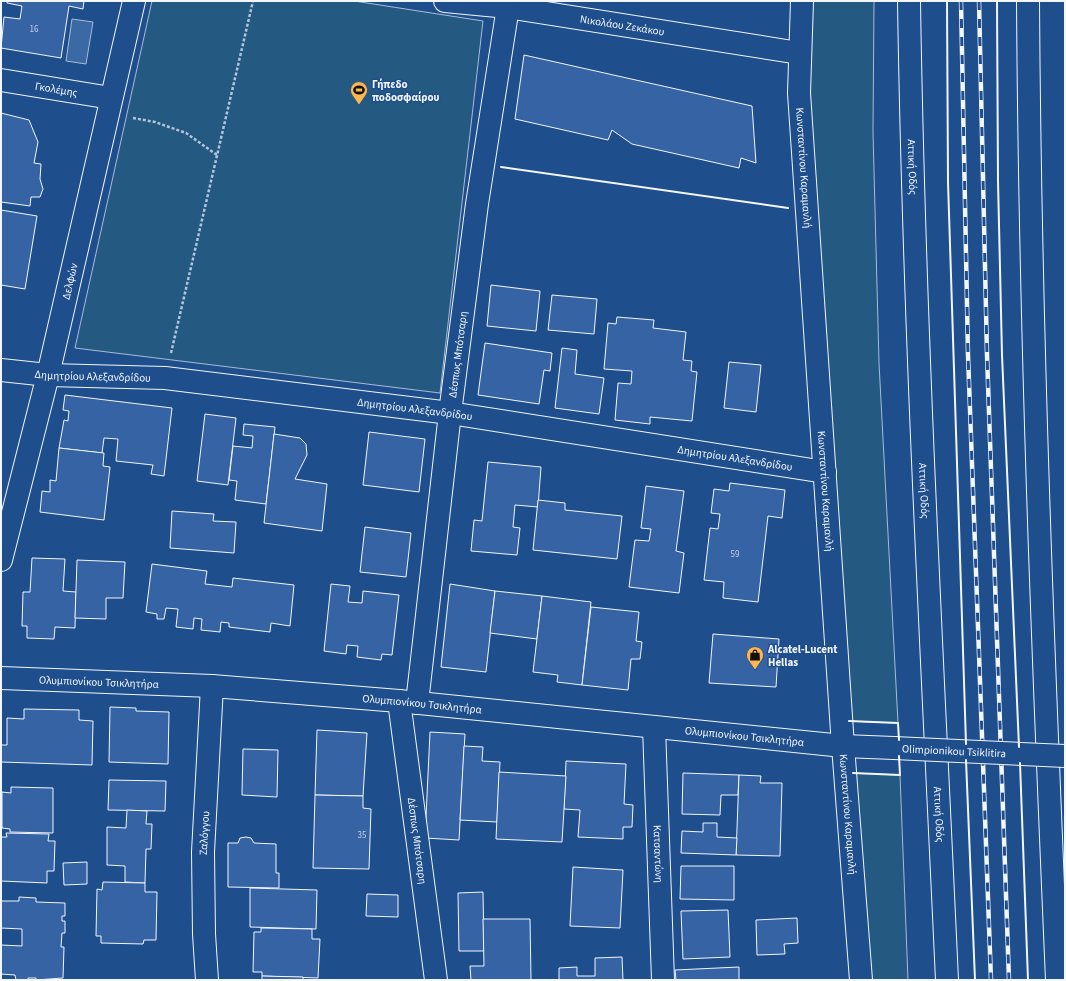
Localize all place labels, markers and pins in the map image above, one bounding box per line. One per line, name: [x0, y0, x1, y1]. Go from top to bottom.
place label: Γήπεδο ποδοσφαίρου: [372, 77, 440, 105]
sports icon: Γήπεδο ποδοσφαίρου: [349, 80, 369, 105]
place label: Alcatel-Lucent Hellas: [767, 642, 838, 670]
shop icon: Alcatel-Lucent Hellas: [745, 645, 765, 670]

